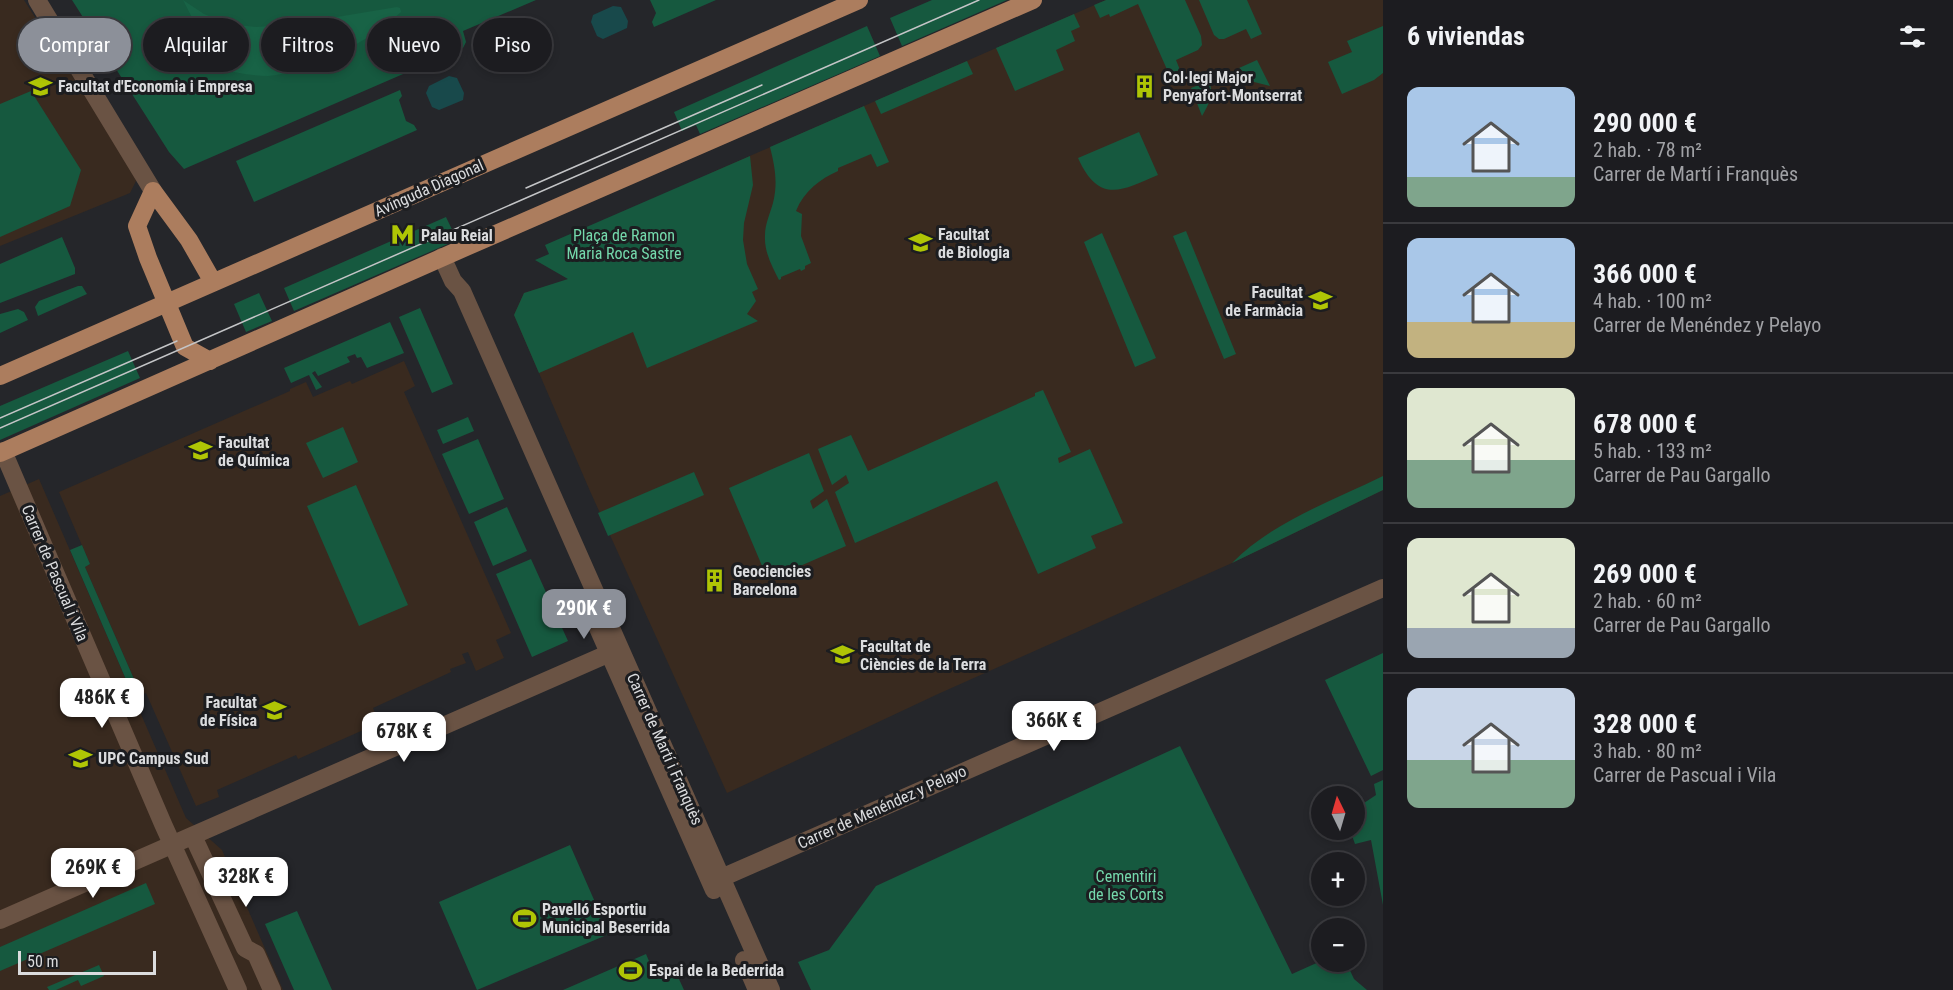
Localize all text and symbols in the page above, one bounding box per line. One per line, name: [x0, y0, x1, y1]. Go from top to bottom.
chip: Comprar: [18, 18, 131, 72]
chip: Alquilar: [143, 18, 249, 72]
chip: Filtros: [261, 18, 355, 72]
chip: Nuevo: [367, 18, 461, 72]
chip: Piso: [473, 18, 552, 72]
icon: filters: [1896, 20, 1929, 53]
text: 6 viviendas: [1407, 21, 1525, 51]
place label: Col·legi Major Penyafort-Montserrat: [1163, 68, 1302, 105]
school or university icon: Facultat d'Economia i Empresa: [27, 73, 53, 99]
building icon: Col·legi Major Penyafort-Montserrat: [1132, 73, 1158, 99]
place label: Facultat d'Economia i Empresa: [58, 77, 253, 96]
text: 290 000 €: [1593, 108, 1697, 138]
icon: home: [1455, 111, 1527, 183]
text: 2 hab. · 78 m²: [1593, 138, 1702, 162]
street label: Avinguda Diagonal: [371, 155, 487, 221]
text: Carrer de Martí i Franquès: [1593, 162, 1798, 186]
metro station icon: Palau Reial: [390, 222, 416, 248]
place label: Facultat de Biologia: [938, 225, 1010, 262]
place label: Palau Reial: [421, 226, 493, 245]
park label: Plaça de Ramon Maria Roca Sastre: [566, 226, 682, 263]
school or university icon: Facultat de Biologia: [907, 230, 933, 256]
text: 366 000 €: [1593, 259, 1697, 289]
icon: home: [1455, 262, 1527, 334]
place label: Facultat de Farmàcia: [1225, 283, 1303, 320]
school or university icon: Facultat de Farmàcia: [1308, 288, 1334, 314]
text: 4 hab. · 100 m²: [1593, 289, 1712, 313]
text: Carrer de Menéndez y Pelayo: [1593, 313, 1821, 337]
text: 678 000 €: [1593, 409, 1697, 439]
icon: home: [1455, 412, 1527, 484]
place label: Facultat de Química: [218, 433, 290, 470]
school or university icon: Facultat de Química: [187, 438, 213, 464]
text: 5 hab. · 133 m²: [1593, 439, 1712, 463]
text: Carrer de Pau Gargallo: [1593, 463, 1771, 487]
street label: Carrer de Pascual i Vila: [18, 502, 92, 644]
text: 269 000 €: [1593, 559, 1697, 589]
place label: Geociencies Barcelona: [733, 562, 811, 599]
icon: home: [1455, 562, 1527, 634]
building icon: Geociencies Barcelona: [702, 567, 728, 593]
pin: 290K €: [535, 589, 633, 640]
text: 2 hab. · 60 m²: [1593, 589, 1702, 613]
text: 290K €: [556, 596, 612, 620]
text: Carrer de Pau Gargallo: [1593, 613, 1771, 637]
place label: Facultat de Ciències de la Terra: [860, 637, 987, 674]
school or university icon: Facultat de Ciències de la Terra: [829, 642, 855, 668]
street label: Carrer de Martí i Franquès: [623, 670, 707, 828]
pin: 486K €: [53, 678, 151, 729]
text: 486K €: [74, 685, 130, 709]
place label: Facultat de Física: [200, 693, 257, 730]
school or university icon: Facultat de Física: [262, 698, 288, 724]
pin: 366K €: [1005, 701, 1103, 752]
text: 366K €: [1026, 708, 1082, 732]
text: 328 000 €: [1593, 709, 1697, 739]
pin: 678K €: [355, 712, 453, 763]
icon: home: [1455, 712, 1527, 784]
text: 678K €: [376, 719, 432, 743]
text: 3 hab. · 80 m²: [1593, 739, 1702, 763]
school or university icon: UPC Campus Sud: [67, 745, 93, 771]
place label: UPC Campus Sud: [98, 749, 209, 768]
street label: Carrer de Menéndez y Pelayo: [795, 761, 969, 853]
text: Carrer de Pascual i Vila: [1593, 763, 1776, 787]
north arrow: [1311, 786, 1365, 840]
map controls: [1311, 786, 1365, 972]
pin: 269K €: [44, 848, 142, 899]
button: +: [1311, 852, 1365, 906]
text: 269K €: [65, 855, 121, 879]
pin: 328K €: [197, 857, 295, 908]
text: 328K €: [218, 864, 274, 888]
park label: Cementiri de les Corts: [1088, 867, 1164, 904]
place label: Pavelló Esportiu Municipal Beserrida: [542, 900, 671, 937]
sports icon: Pavelló Esportiu Municipal Beserrida: [511, 905, 537, 931]
button: −: [1311, 918, 1365, 972]
scale bar: [18, 948, 156, 976]
text: 50 m: [27, 952, 59, 971]
sports icon: Espai de la Bederrida: [618, 957, 644, 983]
place label: Espai de la Bederrida: [649, 961, 785, 980]

